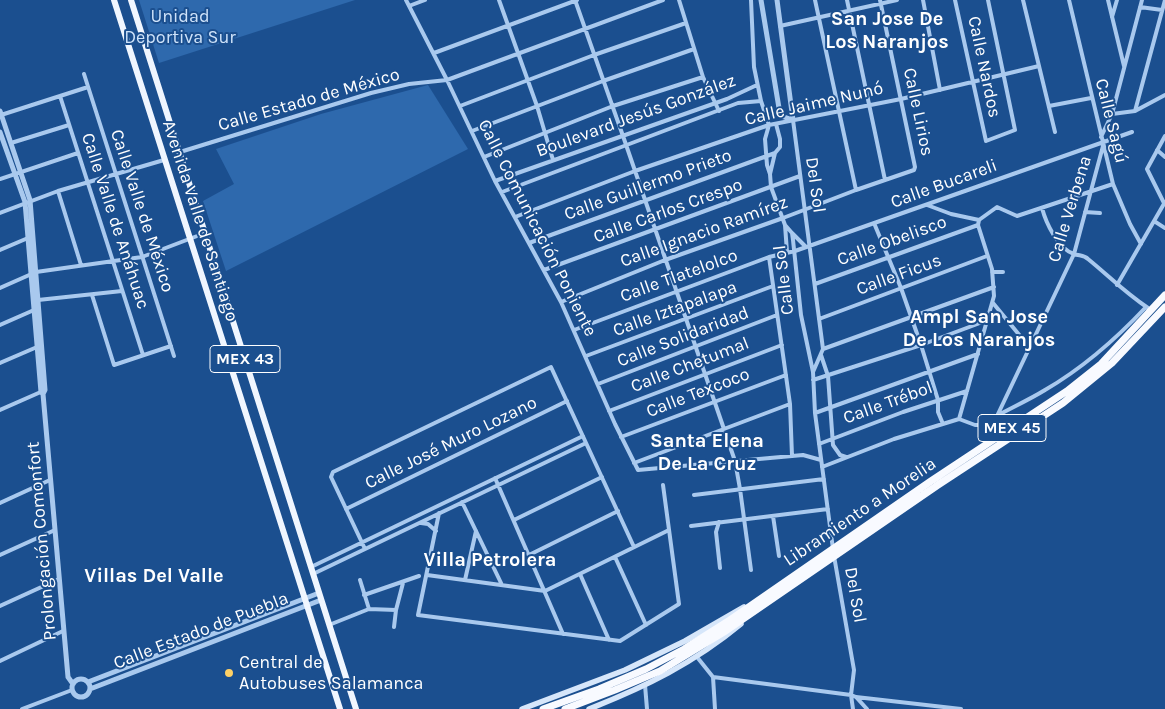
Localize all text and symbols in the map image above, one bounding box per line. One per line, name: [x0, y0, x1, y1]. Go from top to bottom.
park label: Unidad Deportiva Sur: [124, 6, 236, 48]
district label: San Jose De Los Naranjos: [825, 7, 949, 54]
street label: Calle Nardos: [963, 14, 1005, 120]
street label: Calle Estado de México: [216, 64, 402, 136]
street label: Calle Lirios: [898, 66, 938, 158]
street label: Boulevard Jesús González: [533, 70, 739, 162]
street label: Calle Sagú: [1090, 76, 1132, 166]
street label: Calle Jaime Nunó: [743, 78, 885, 130]
street label: Calle Comunicación Poniente: [473, 116, 601, 340]
street label: Avenida Valle de Santiago: [157, 118, 243, 324]
street label: Calle Valle de México: [105, 127, 179, 295]
street label: Calle Valle de Anáhuac: [76, 130, 154, 312]
street label: Calle Guillermo Prieto: [561, 145, 735, 225]
street label: Calle Verbena: [1044, 153, 1096, 265]
street label: Calle Bucareli: [888, 155, 1000, 213]
street label: Del Sol: [800, 156, 830, 214]
street label: Calle Carlos Crespo: [590, 174, 746, 248]
street label: Calle Ignacio Ramírez: [617, 192, 791, 272]
street label: Calle Obelisco: [834, 211, 950, 271]
street label: Calle Sol: [769, 244, 799, 316]
street label: Calle Tlatelolco: [617, 245, 741, 307]
street label: Calle Ficus: [853, 250, 945, 300]
street label: Calle Iztapalapa: [610, 277, 740, 341]
street label: Calle Solidaridad: [614, 302, 752, 372]
district label: Ampl San Jose De Los Naranjos: [903, 305, 1055, 352]
street label: Calle Chetumal: [628, 332, 752, 398]
road number: MEX 43: [210, 346, 280, 372]
street label: Calle Texcoco: [643, 363, 753, 423]
street label: Calle Trébol: [840, 377, 936, 429]
street label: Calle José Muro Lozano: [361, 392, 541, 494]
road number: MEX 45: [978, 414, 1046, 442]
district label: Santa Elena De La Cruz: [650, 429, 764, 476]
street label: Prolongación Comonfort: [23, 441, 61, 641]
street label: Libramiento a Morelia: [780, 453, 940, 571]
district label: Villa Petrolera: [423, 548, 557, 572]
district label: Villas Del Valle: [84, 564, 224, 588]
street label: Del Sol: [839, 565, 871, 625]
street label: Calle Estado de Puebla: [111, 588, 291, 674]
place label: Central de Autobuses Salamanca: [239, 652, 423, 694]
marker: Central de Autobuses Salamanca: [223, 667, 235, 679]

